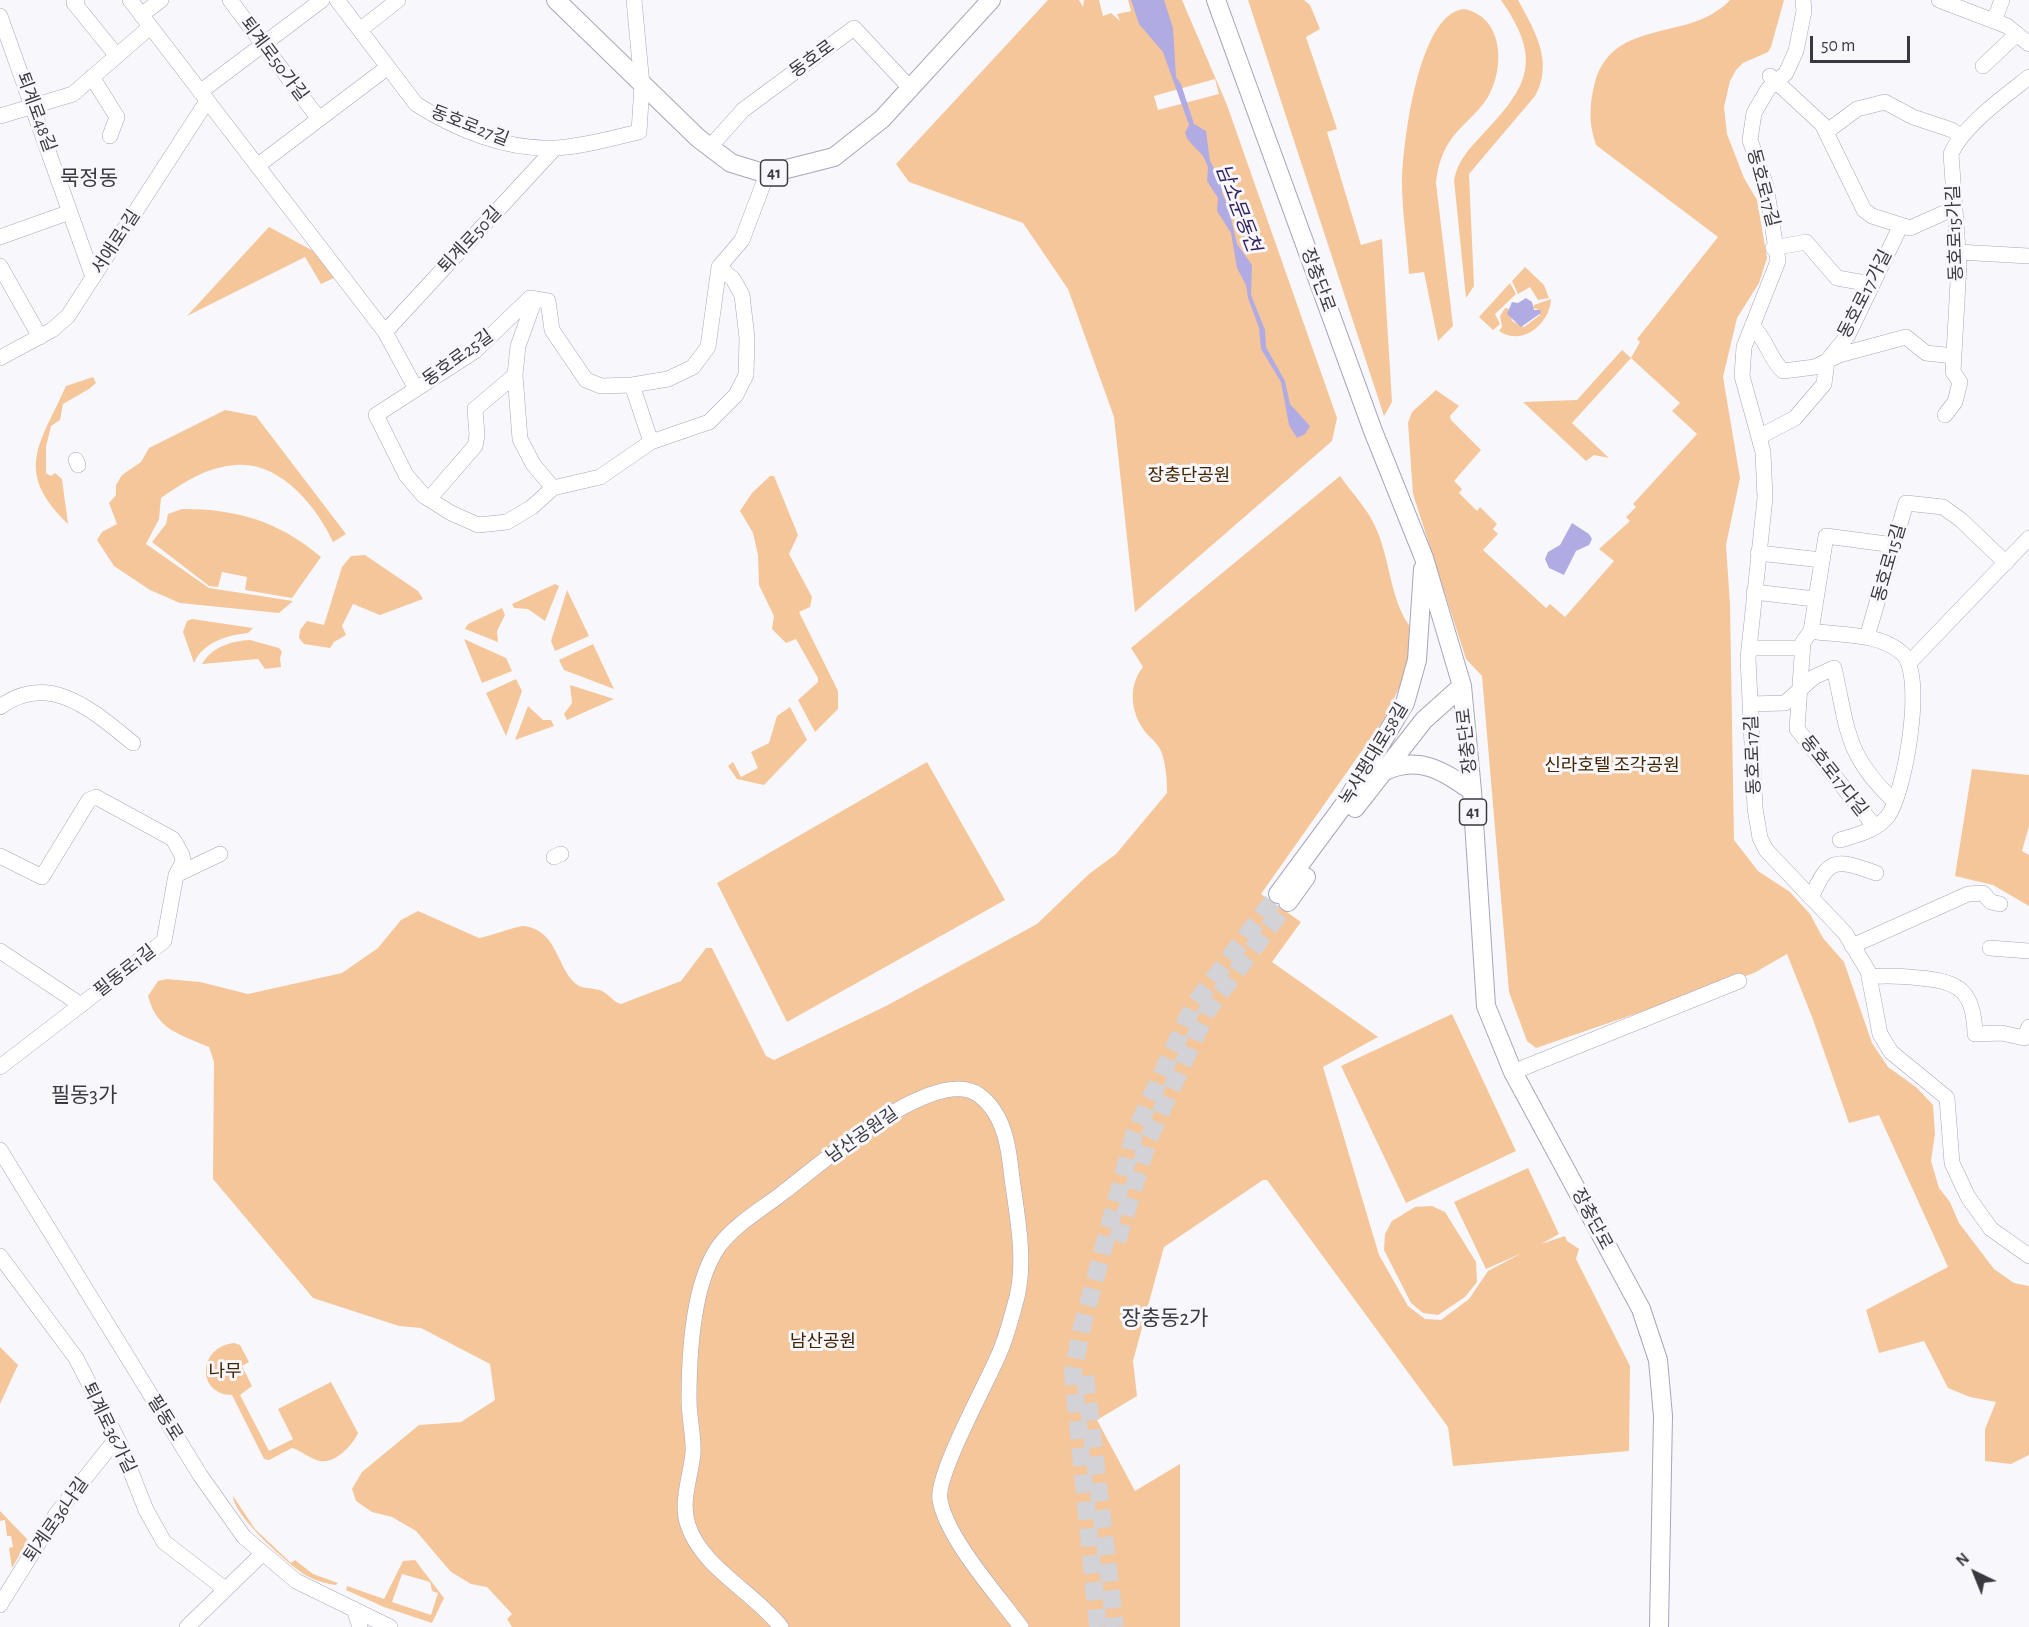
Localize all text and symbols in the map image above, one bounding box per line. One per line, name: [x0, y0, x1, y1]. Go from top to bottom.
street label: 퇴계로50가길: [235, 13, 313, 105]
scale bar: [1813, 24, 1914, 62]
street label: 동호로: [786, 36, 838, 82]
text: 50 m: [1821, 37, 1855, 55]
street label: 퇴계로48길: [12, 69, 60, 155]
street label: 동호로27길: [428, 101, 512, 151]
street label: 동호로17길: [1742, 147, 1784, 229]
road number: 41: [760, 160, 788, 186]
water label: 남소문동천: [1210, 161, 1266, 255]
district label: 묵정동: [60, 166, 118, 192]
street label: 동호로15가길: [1943, 184, 1967, 282]
street label: 퇴계로50길: [434, 202, 506, 278]
street label: 서애로1길: [87, 206, 145, 278]
street label: 장충단로: [1297, 245, 1339, 315]
street label: 동호로17가길: [1833, 246, 1897, 342]
street label: 동호로25길: [419, 325, 497, 391]
park label: 장충단공원: [1148, 465, 1230, 487]
street label: 동호로15길: [1868, 522, 1910, 604]
street label: 녹사평대로58길: [1335, 699, 1413, 809]
street label: 장충단로: [1453, 707, 1481, 775]
street label: 동호로17길: [1741, 715, 1765, 795]
street label: 동호로17다길: [1796, 731, 1872, 821]
park label: 신라호텔 조각공원: [1544, 755, 1680, 777]
road number: 41: [1460, 799, 1486, 825]
street label: 필동로1길: [90, 940, 160, 1002]
district label: 필동3가: [51, 1083, 117, 1109]
street label: 남산공원길: [822, 1102, 902, 1168]
street label: 장충단로: [1567, 1185, 1617, 1253]
district label: 장충동2가: [1122, 1306, 1208, 1332]
park label: 남산공원: [790, 1331, 856, 1353]
park label: 나무: [208, 1361, 242, 1383]
street label: 퇴계로36가길: [78, 1379, 140, 1477]
street label: 필동로: [143, 1391, 187, 1445]
street label: 퇴계로36나길: [19, 1473, 93, 1567]
north arrow: [1945, 1543, 2005, 1603]
text: N: [1953, 1550, 1972, 1569]

